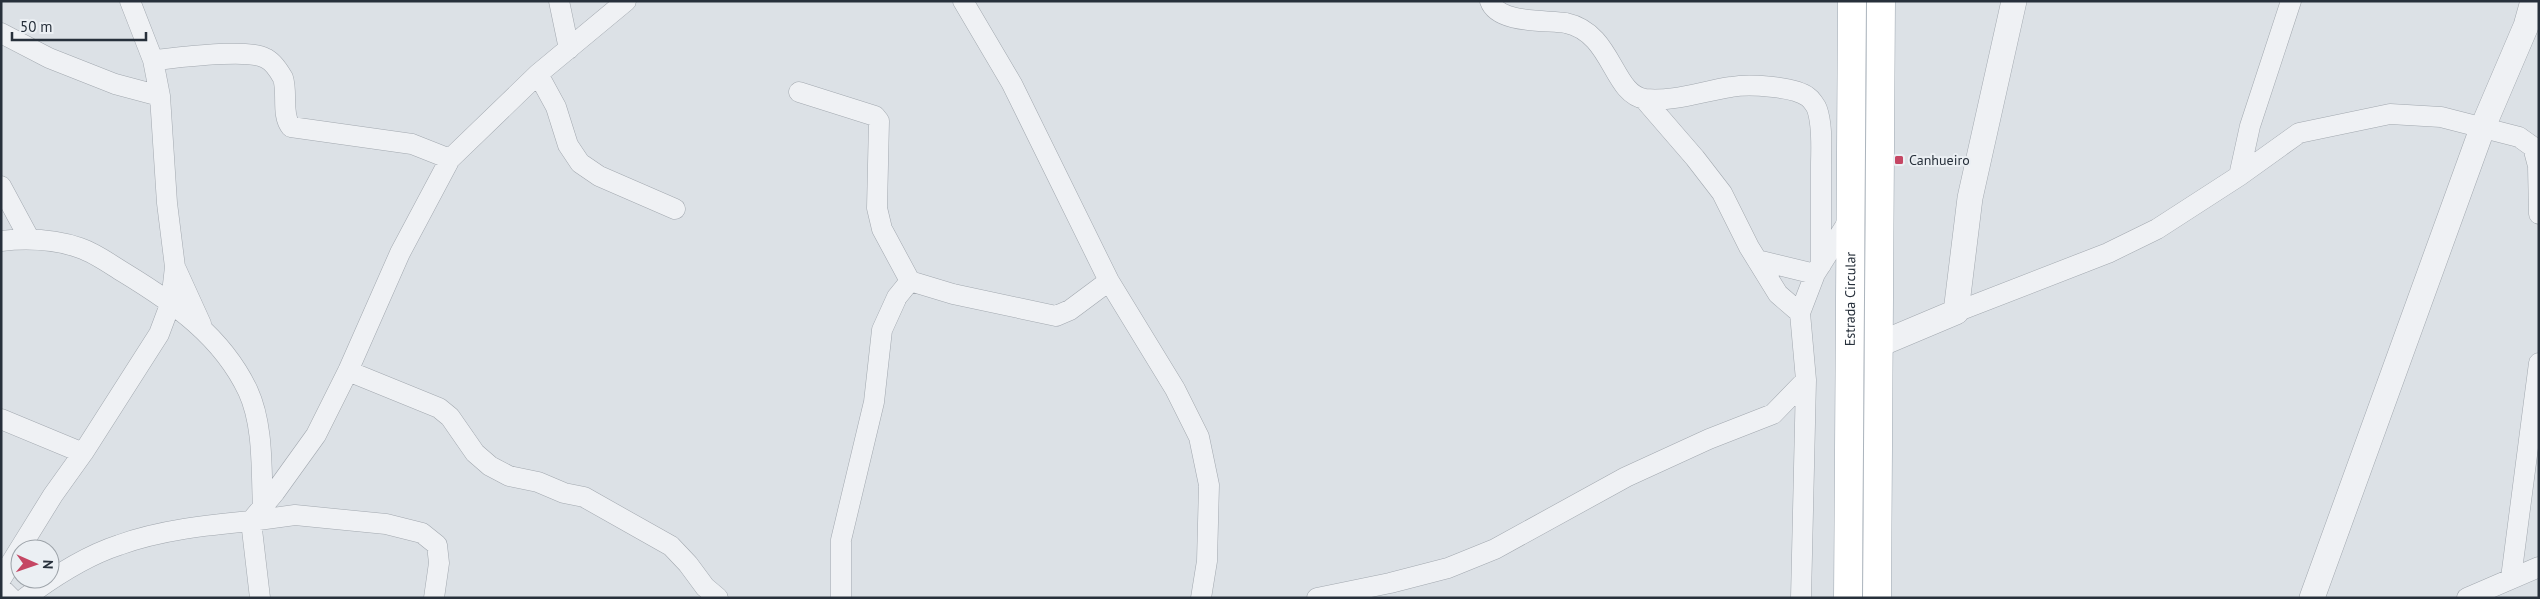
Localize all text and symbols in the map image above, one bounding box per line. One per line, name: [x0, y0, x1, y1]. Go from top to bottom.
scale bar: [12, 10, 146, 42]
text: 50 m: [20, 17, 53, 36]
place label: Canhueiro: [1909, 151, 1970, 169]
marker: Canhueiro: [1893, 154, 1905, 166]
street label: Estrada Circular: [1841, 252, 1859, 346]
north arrow: [10, 539, 60, 589]
text: N: [39, 560, 57, 569]

